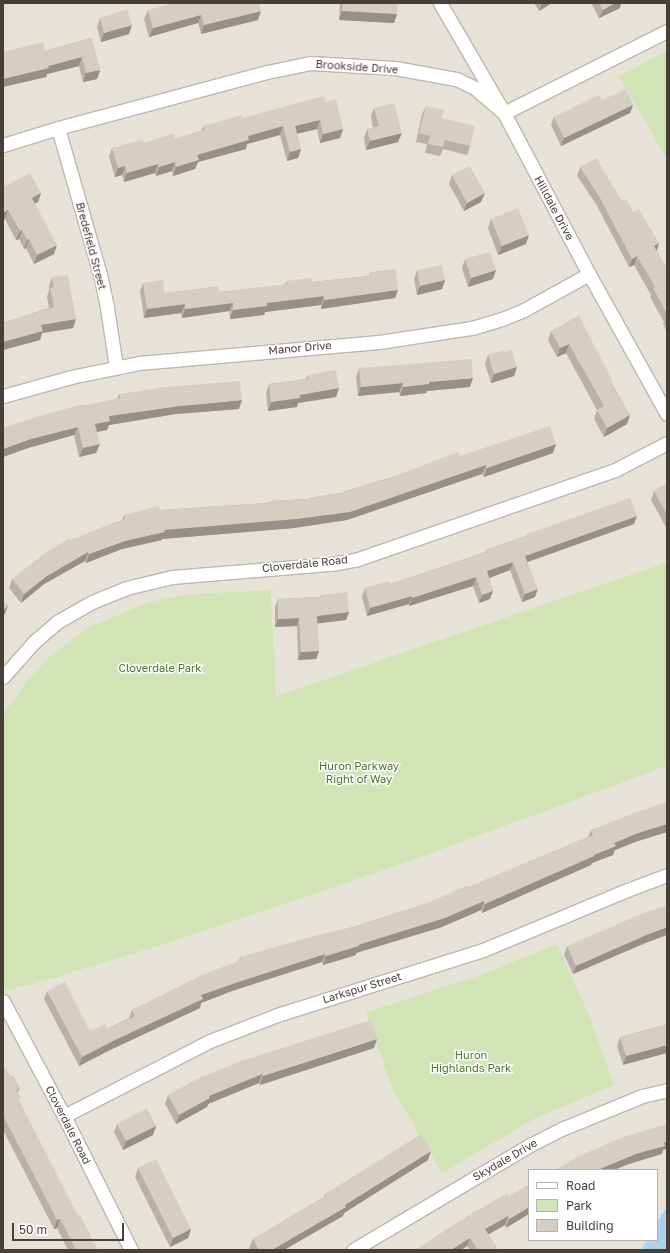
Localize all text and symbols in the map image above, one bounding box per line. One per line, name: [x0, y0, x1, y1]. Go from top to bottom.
street label: Brookside Drive: [315, 58, 399, 76]
street label: Hilldale Drive: [532, 174, 576, 242]
street label: Bredefield Street: [73, 201, 109, 291]
street label: Manor Drive: [268, 339, 332, 357]
street label: Cloverdale Road: [261, 553, 349, 575]
park label: Cloverdale Park: [118, 661, 202, 675]
park label: Huron Parkway Right of Way: [319, 760, 399, 786]
street label: Larkspur Street: [321, 970, 403, 1006]
park label: Huron Highlands Park: [431, 1049, 511, 1075]
street label: Cloverdale Road: [43, 1084, 93, 1166]
street label: Skydale Drive: [470, 1136, 540, 1184]
legend: [528, 1169, 658, 1241]
text: Road: [566, 1178, 595, 1193]
text: Park: [566, 1198, 592, 1213]
scale bar: [14, 1215, 126, 1241]
text: Building: [566, 1218, 614, 1233]
text: 50 m: [19, 1222, 47, 1237]

